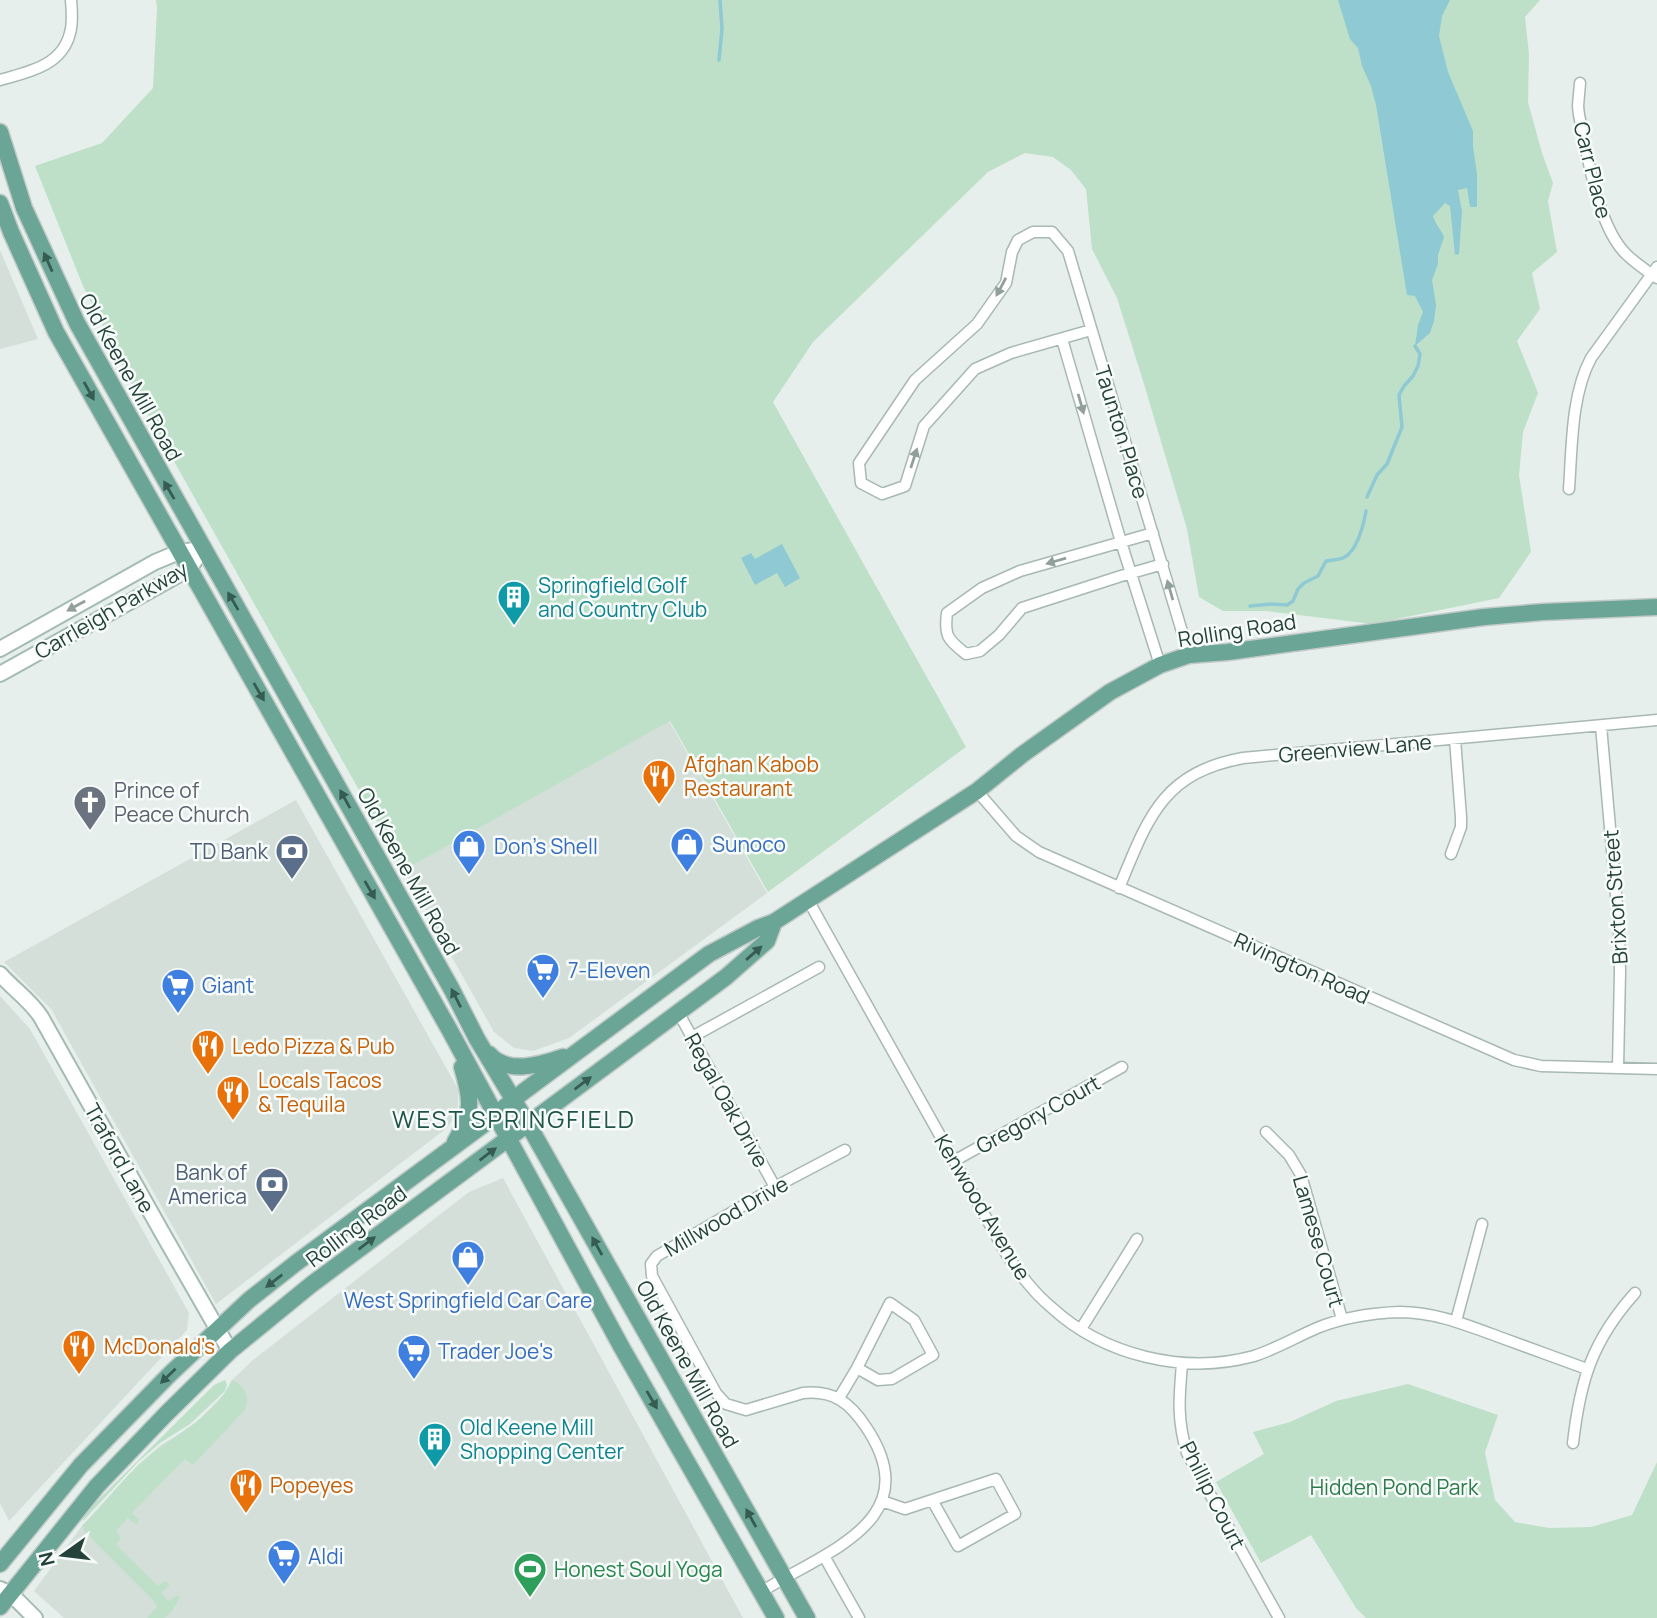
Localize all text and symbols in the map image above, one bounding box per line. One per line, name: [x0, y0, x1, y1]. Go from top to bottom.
street label: Carr Place: [1567, 119, 1619, 221]
one-way arrow: [42, 251, 53, 272]
one-way arrow: [995, 278, 1007, 297]
street label: Old Keene Mill Road: [73, 288, 189, 466]
street label: Taunton Place: [1088, 362, 1156, 502]
one-way arrow: [83, 382, 95, 401]
one-way arrow: [1077, 394, 1087, 415]
one-way arrow: [909, 447, 919, 468]
one-way arrow: [163, 480, 175, 499]
street label: Carrleigh Parkway: [29, 555, 193, 665]
one-way arrow: [1045, 556, 1066, 566]
place label: Springfield Golf and Country Club: [538, 571, 707, 623]
building icon: Springfield Golf and Country Club: [495, 578, 533, 627]
one-way arrow: [1165, 579, 1175, 600]
one-way arrow: [227, 591, 239, 611]
one-way arrow: [66, 600, 85, 612]
street label: Rolling Road: [1176, 607, 1298, 653]
one-way arrow: [253, 682, 265, 702]
street label: Greenview Lane: [1277, 727, 1433, 769]
place label: Afghan Kabob Restaurant: [684, 750, 819, 802]
restaurant icon: Afghan Kabob Restaurant: [640, 757, 678, 806]
place label: Prince of Peace Church: [114, 776, 250, 828]
street label: Old Keene Mill Road: [351, 782, 467, 960]
church icon: Prince of Peace Church: [71, 783, 109, 832]
one-way arrow: [339, 789, 351, 809]
shop icon: Sunoco: [668, 825, 706, 874]
shop icon: Don's Shell: [450, 827, 488, 876]
street label: Brixton Street: [1596, 829, 1634, 965]
place label: Sunoco: [712, 830, 786, 858]
bank icon: TD Bank: [273, 832, 311, 881]
place label: Don's Shell: [494, 832, 598, 860]
place label: TD Bank: [190, 837, 269, 865]
one-way arrow: [364, 881, 376, 900]
street label: Rivington Road: [1230, 926, 1374, 1010]
one-way arrow: [746, 946, 763, 961]
supermarket icon: 7-Eleven: [524, 951, 562, 1000]
place label: 7-Eleven: [568, 956, 651, 984]
supermarket icon: Giant: [159, 966, 197, 1015]
place label: Giant: [202, 971, 254, 999]
one-way arrow: [450, 987, 462, 1007]
restaurant icon: Ledo Pizza & Pub: [189, 1027, 227, 1076]
street label: Regal Oak Drive: [679, 1028, 775, 1172]
place label: Ledo Pizza & Pub: [232, 1032, 395, 1060]
place label: Locals Tacos & Tequila: [258, 1066, 382, 1118]
street label: Gregory Court: [971, 1068, 1105, 1160]
restaurant icon: Locals Tacos & Tequila: [214, 1073, 252, 1122]
one-way arrow: [574, 1076, 592, 1090]
street label: Traford Lane: [78, 1098, 162, 1218]
district label: WEST SPRINGFIELD: [392, 1102, 636, 1135]
street label: Kenwood Avenue: [928, 1129, 1038, 1285]
one-way arrow: [478, 1147, 497, 1161]
place label: Bank of America: [168, 1158, 248, 1210]
bank icon: Bank of America: [253, 1165, 291, 1214]
street label: Millwood Drive: [659, 1169, 793, 1263]
street label: Lamese Court: [1287, 1172, 1351, 1310]
street label: Rolling Road: [300, 1179, 412, 1273]
one-way arrow: [358, 1237, 376, 1251]
one-way arrow: [591, 1237, 603, 1256]
shop icon: West Springfield Car Care: [449, 1238, 487, 1287]
one-way arrow: [266, 1273, 284, 1288]
street label: Old Keene Mill Road: [630, 1275, 746, 1453]
place label: West Springfield Car Care: [344, 1286, 592, 1314]
restaurant icon: McDonald's: [60, 1327, 98, 1376]
place label: McDonald's: [104, 1332, 215, 1360]
supermarket icon: Trader Joe's: [395, 1332, 433, 1381]
place label: Trader Joe's: [438, 1337, 553, 1365]
one-way arrow: [160, 1368, 177, 1384]
one-way arrow: [646, 1391, 658, 1410]
place label: Old Keene Mill Shopping Center: [460, 1413, 624, 1465]
building icon: Old Keene Mill Shopping Center: [416, 1420, 454, 1469]
street label: Phillip Court: [1174, 1436, 1252, 1554]
restaurant icon: Popeyes: [227, 1466, 265, 1515]
place label: Popeyes: [270, 1471, 354, 1499]
park label: Hidden Pond Park: [1310, 1473, 1479, 1501]
one-way arrow: [745, 1508, 757, 1528]
north arrow: [28, 1520, 98, 1590]
supermarket icon: Aldi: [265, 1537, 303, 1586]
place label: Aldi: [308, 1542, 344, 1570]
text: N: [32, 1549, 61, 1569]
sports icon: Honest Soul Yoga: [511, 1550, 549, 1599]
place label: Honest Soul Yoga: [554, 1555, 723, 1583]

